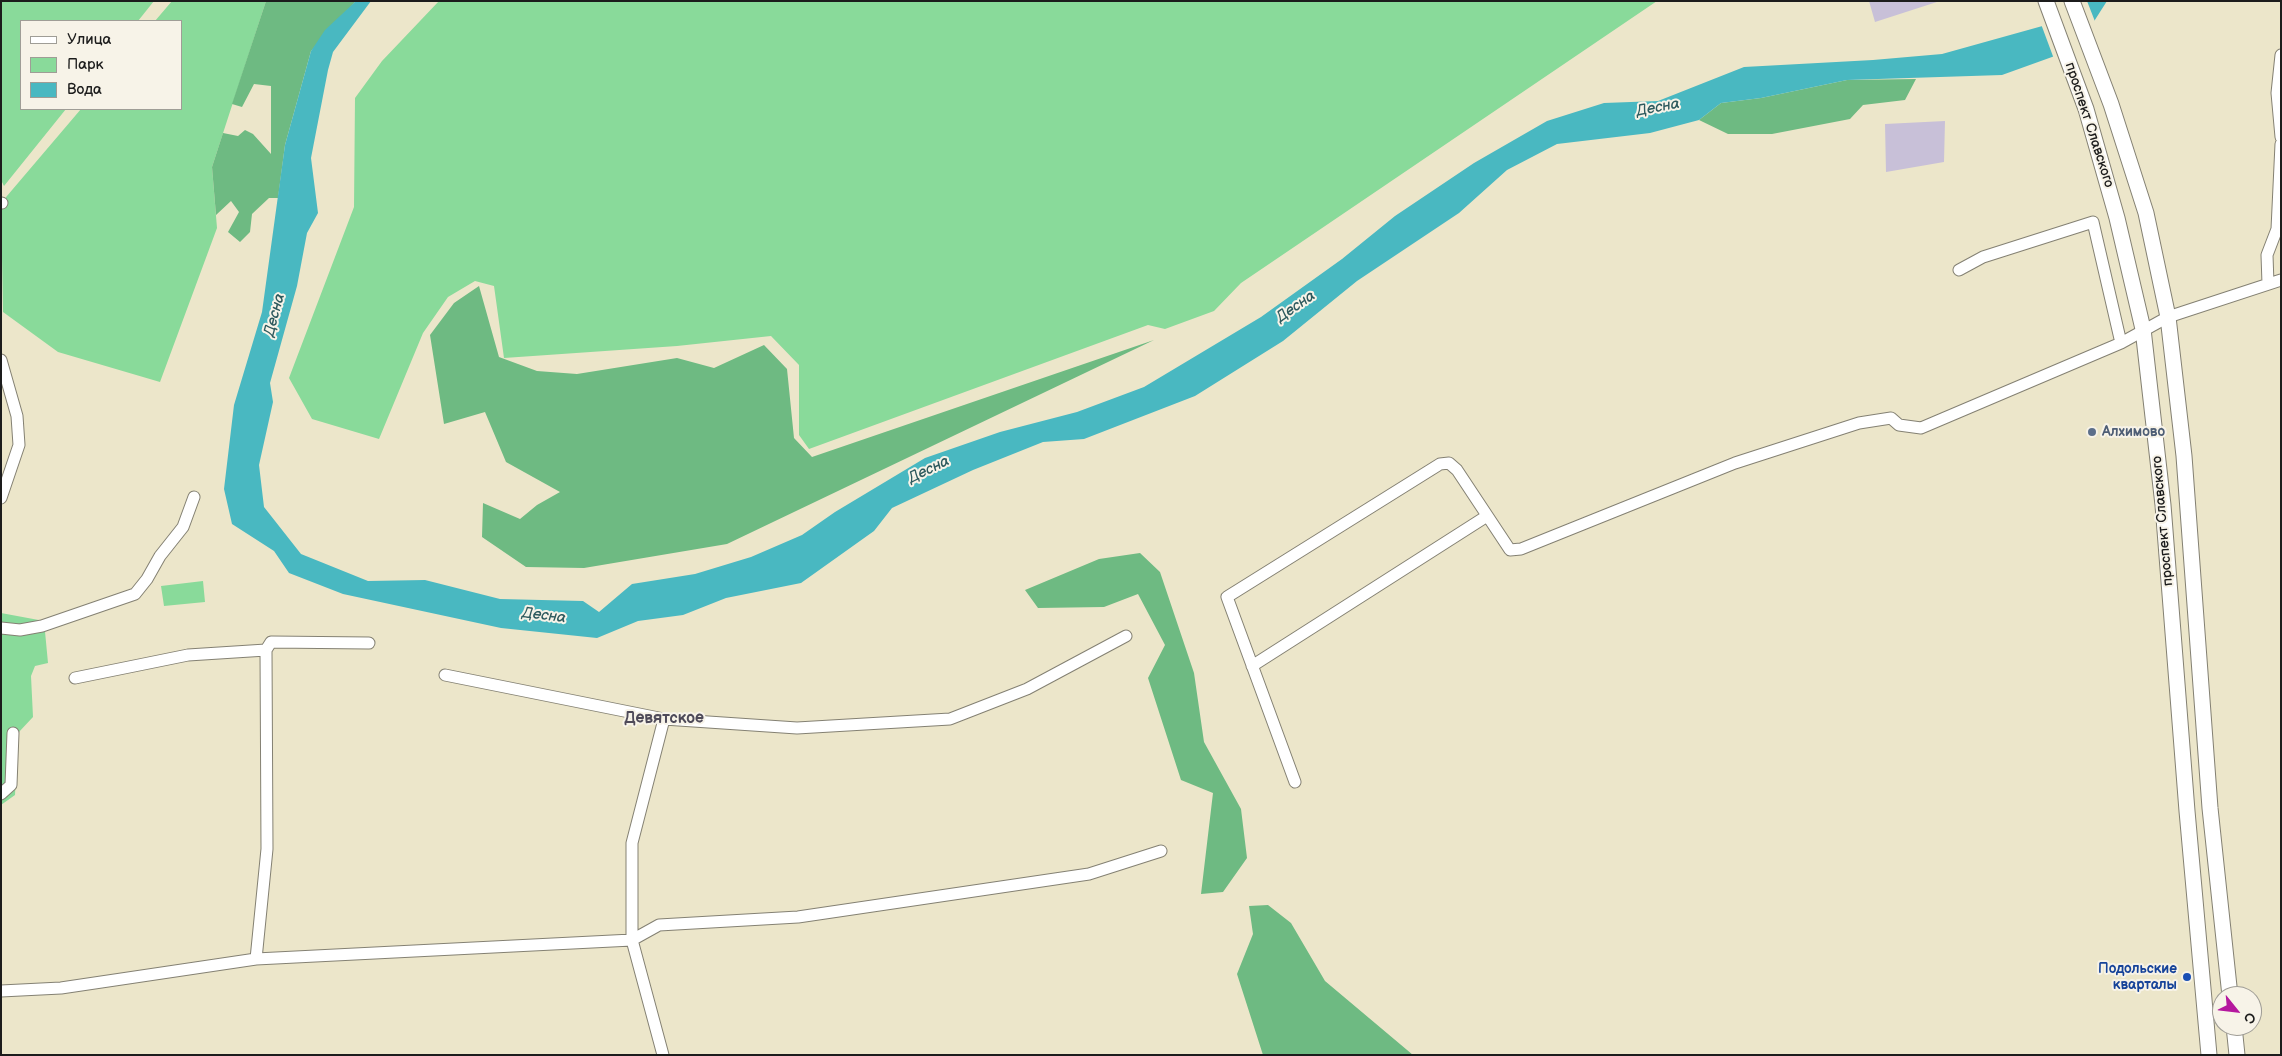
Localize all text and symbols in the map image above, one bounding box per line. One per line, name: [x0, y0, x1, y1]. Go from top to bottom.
legend: [20, 20, 182, 110]
text: Улица: [67, 30, 111, 49]
text: Парк: [67, 55, 104, 74]
street label: проспект Славского: [2061, 60, 2117, 190]
text: Вода: [67, 80, 102, 99]
water label: Десна: [1635, 95, 1681, 121]
water label: Десна: [1273, 287, 1319, 327]
water label: Десна: [261, 292, 289, 338]
place label: Алхимово: [2102, 424, 2165, 440]
marker: Алхимово: [2086, 426, 2098, 438]
water label: Десна: [905, 452, 953, 488]
street label: проспект Славского: [2149, 455, 2177, 587]
water label: Десна: [521, 604, 567, 628]
district label: Девятское: [624, 709, 704, 729]
place label: Подольские кварталы: [2098, 961, 2177, 994]
marker: Подольские кварталы: [2181, 971, 2193, 983]
north arrow: [2212, 986, 2262, 1036]
text: С: [2240, 1010, 2259, 1026]

